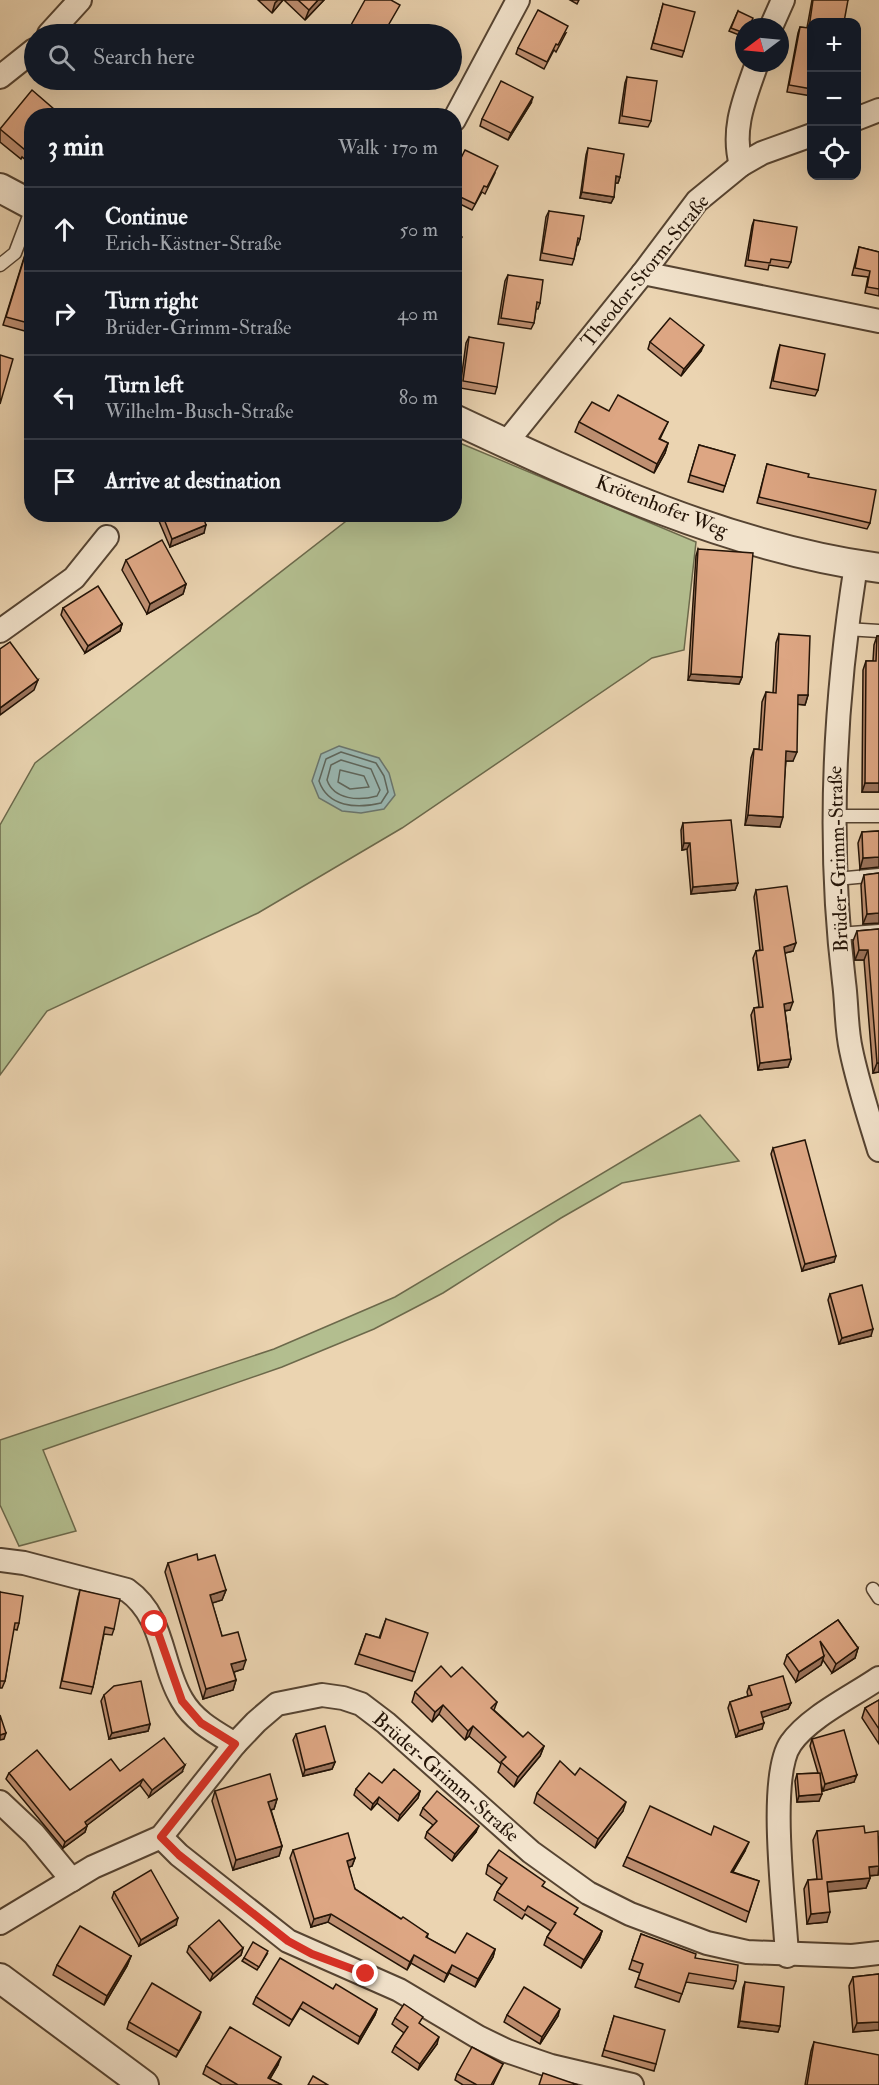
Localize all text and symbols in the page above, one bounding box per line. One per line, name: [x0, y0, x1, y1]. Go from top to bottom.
north arrow: [735, 18, 789, 72]
map controls: [807, 18, 861, 180]
button: +: [807, 18, 861, 72]
search box: [24, 24, 462, 90]
icon: search: [45, 41, 78, 74]
text: Search here: [93, 43, 195, 71]
button: −: [807, 72, 861, 126]
button: locate: [807, 126, 861, 180]
text: 3 min: [48, 131, 104, 163]
text: Walk · 170 m: [338, 135, 438, 160]
street label: Theodor-Storm-Straße: [576, 189, 714, 353]
text: Continue: [105, 203, 188, 231]
icon: ahead: [48, 213, 81, 246]
text: 50 m: [399, 217, 438, 242]
text: Erich-Kästner-Straße: [105, 231, 282, 256]
text: Turn right: [105, 287, 198, 315]
icon: right: [48, 297, 81, 330]
text: 40 m: [397, 301, 438, 326]
text: Brüder-Grimm-Straße: [105, 315, 291, 340]
text: Turn left: [105, 371, 184, 399]
icon: left: [48, 381, 81, 414]
text: 80 m: [399, 385, 438, 410]
text: Wilhelm-Busch-Straße: [105, 399, 294, 424]
icon: arrive: [48, 465, 81, 498]
text: Arrive at destination: [105, 467, 281, 495]
street label: Krötenhofer Weg: [592, 469, 733, 543]
street label: Brüder-Grimm-Straße: [822, 765, 854, 953]
route start: [141, 1610, 167, 1636]
street label: Brüder-Grimm-Straße: [367, 1706, 525, 1848]
route end: [352, 1960, 378, 1986]

